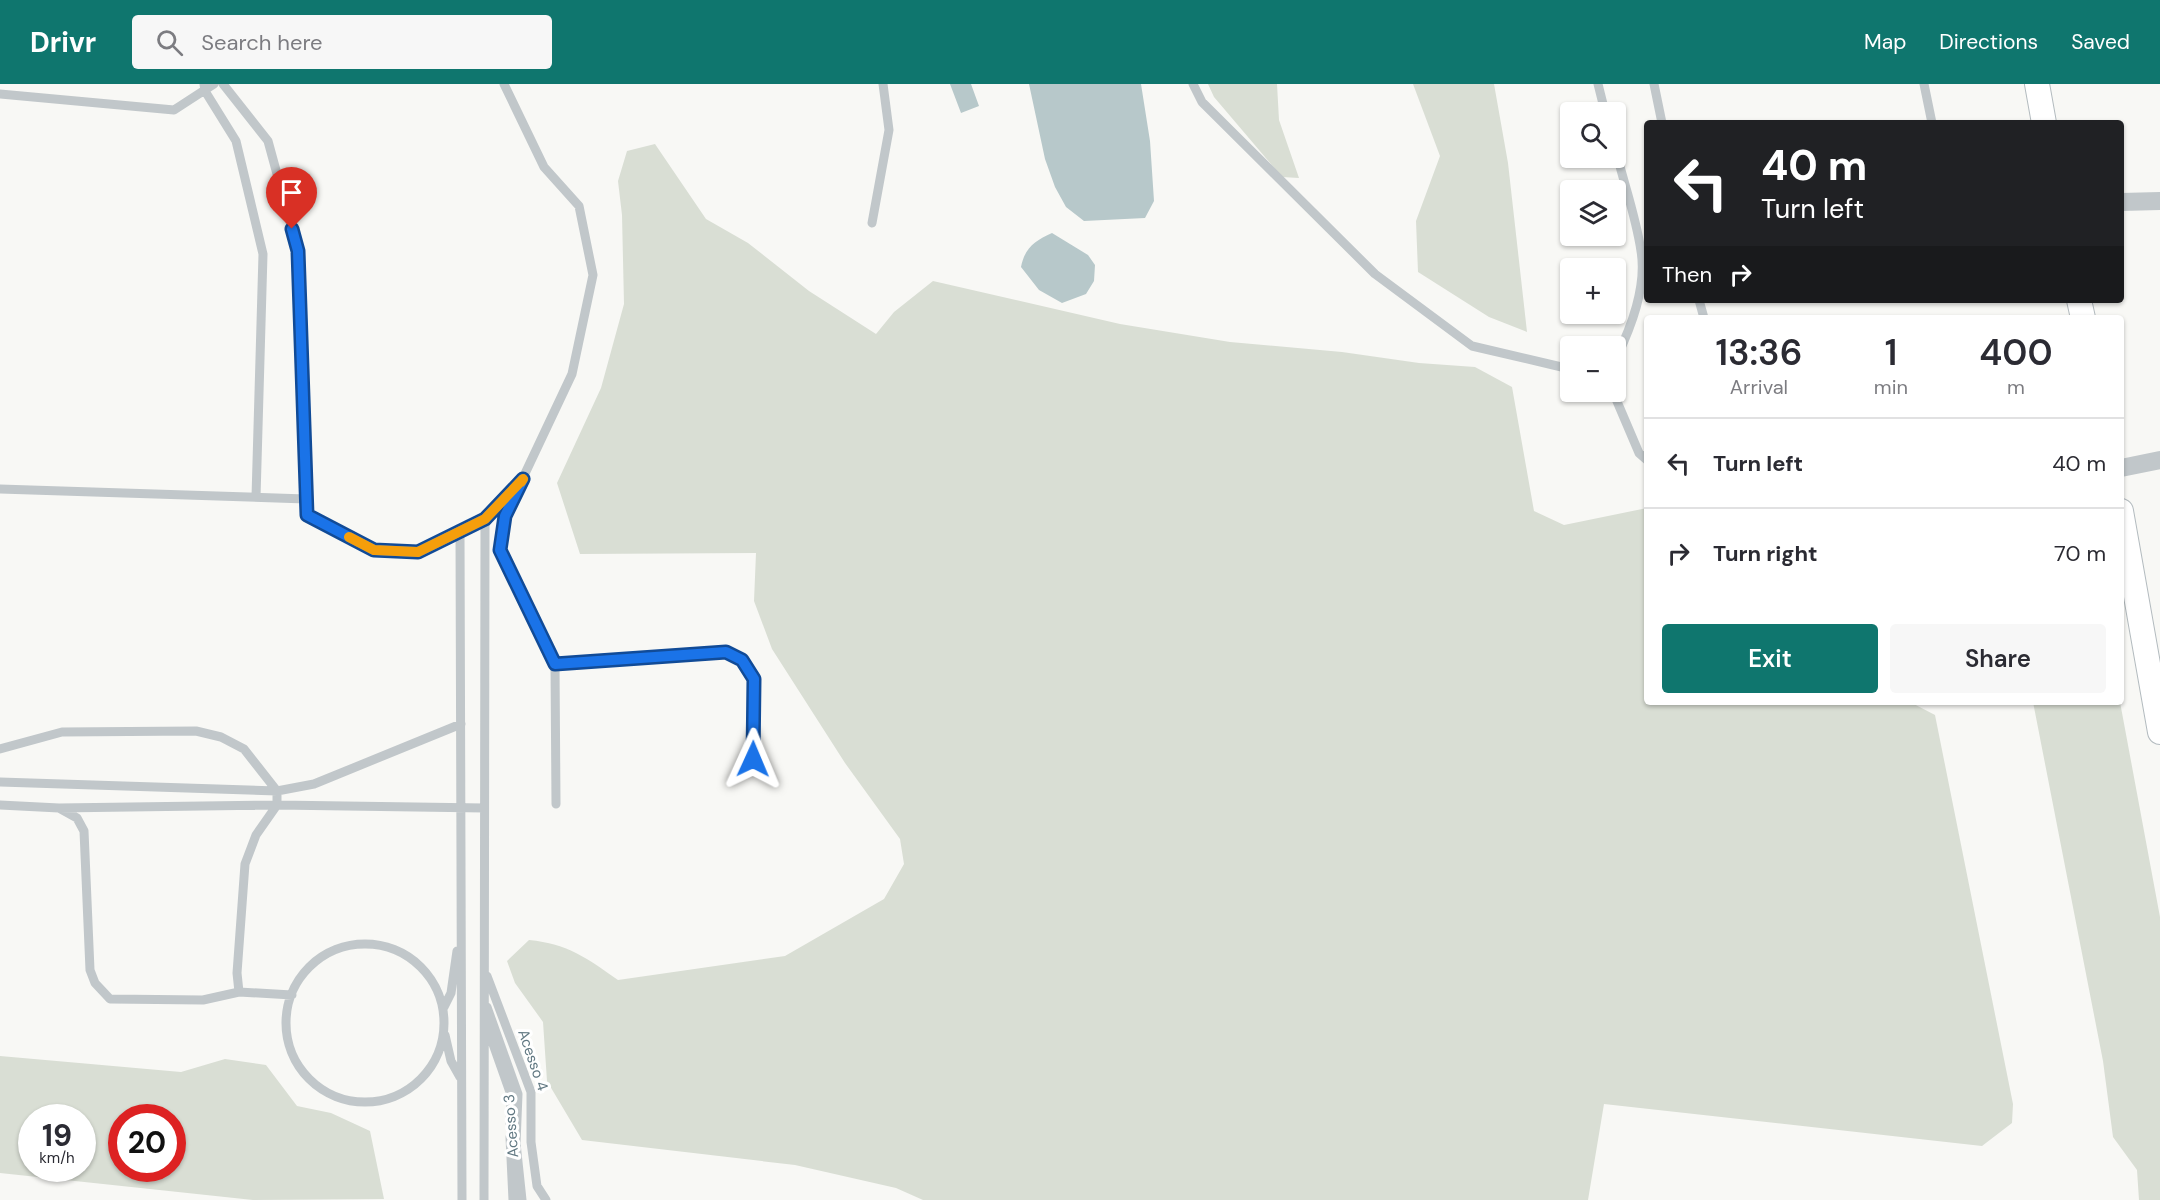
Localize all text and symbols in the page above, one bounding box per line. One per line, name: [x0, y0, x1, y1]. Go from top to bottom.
search box: [132, 15, 552, 69]
text: Drivr: [30, 24, 96, 61]
icon: search: [153, 26, 186, 59]
text: Search here: [201, 28, 323, 57]
text: Map: [1864, 28, 1906, 56]
text: Directions: [1939, 28, 2038, 56]
text: Saved: [2071, 28, 2130, 56]
map controls: [1560, 102, 1626, 402]
button: search: [1560, 102, 1626, 168]
text: 40 m: [1761, 138, 1867, 193]
icon: left: [1662, 144, 1740, 222]
pin: [266, 167, 317, 229]
icon: arrive: [275, 176, 308, 209]
button: layers: [1560, 180, 1626, 246]
text: Turn left: [1761, 191, 1864, 226]
button: +: [1560, 258, 1626, 324]
icon: right: [1724, 258, 1757, 291]
text: Then: [1662, 260, 1712, 289]
text: 13:36: [1715, 329, 1802, 376]
text: 1: [1885, 329, 1897, 376]
text: 400: [1979, 329, 2053, 376]
button: −: [1560, 336, 1626, 402]
text: Arrival: [1730, 374, 1788, 400]
text: min: [1874, 374, 1908, 400]
text: m: [2007, 374, 2025, 400]
icon: left: [1662, 447, 1695, 480]
text: Turn left: [1713, 449, 1803, 478]
text: 40 m: [2052, 449, 2106, 478]
icon: right: [1662, 537, 1695, 570]
text: Turn right: [1713, 539, 1818, 568]
text: 70 m: [2054, 539, 2106, 568]
button: Exit: [1662, 624, 1878, 693]
button: Share: [1890, 624, 2106, 693]
position arrow: [721, 727, 785, 791]
street label: Acesso 4: [513, 1027, 553, 1093]
street label: Acesso 3: [499, 1094, 523, 1158]
speed limit sign: 20: [108, 1104, 186, 1182]
text: 19: [42, 1116, 72, 1155]
text: km/h: [39, 1148, 75, 1168]

